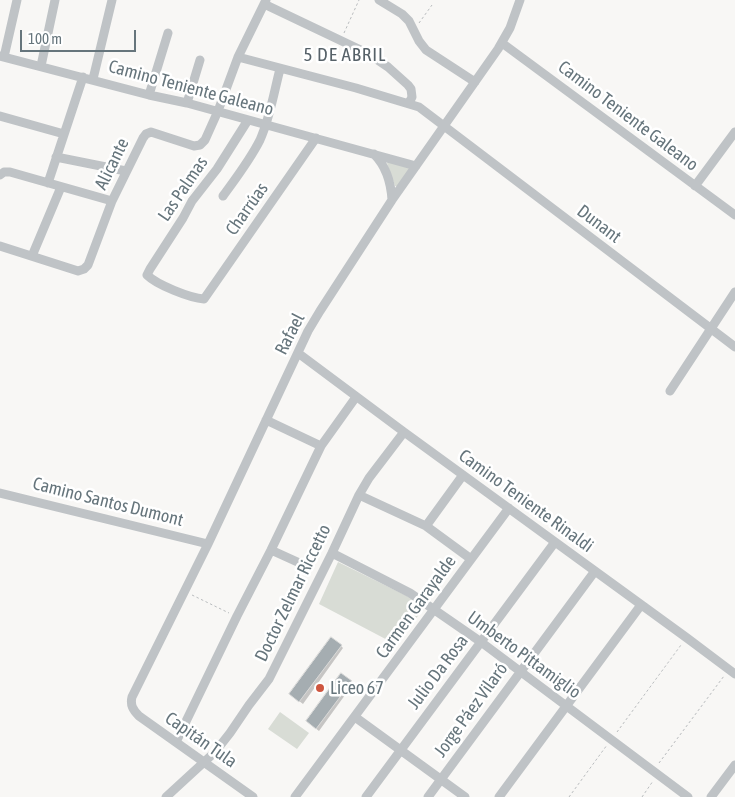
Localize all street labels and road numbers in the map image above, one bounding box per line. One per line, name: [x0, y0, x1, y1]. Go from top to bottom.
street label: Camino Teniente Galeano: [106, 56, 276, 120]
street label: Camino Teniente Galeano: [554, 56, 702, 176]
street label: Alicante: [90, 135, 134, 193]
street label: Las Palmas: [154, 153, 212, 225]
street label: Charrúas: [221, 179, 273, 239]
street label: Dunant: [573, 200, 625, 248]
street label: Rafael: [270, 310, 310, 358]
street label: Camino Teniente Rinaldi: [454, 445, 598, 557]
street label: Camino Santos Dumont: [31, 473, 185, 531]
street label: Doctor Zelmar Riccetto: [250, 521, 336, 665]
street label: Carmen Garayalde: [371, 551, 461, 663]
street label: Umberto Pittamiglio: [463, 607, 585, 703]
street label: Julio Da Rosa: [403, 631, 473, 713]
street label: Jorge Páez Vilaró: [430, 659, 512, 761]
street label: Capitán Tula: [161, 707, 241, 773]

